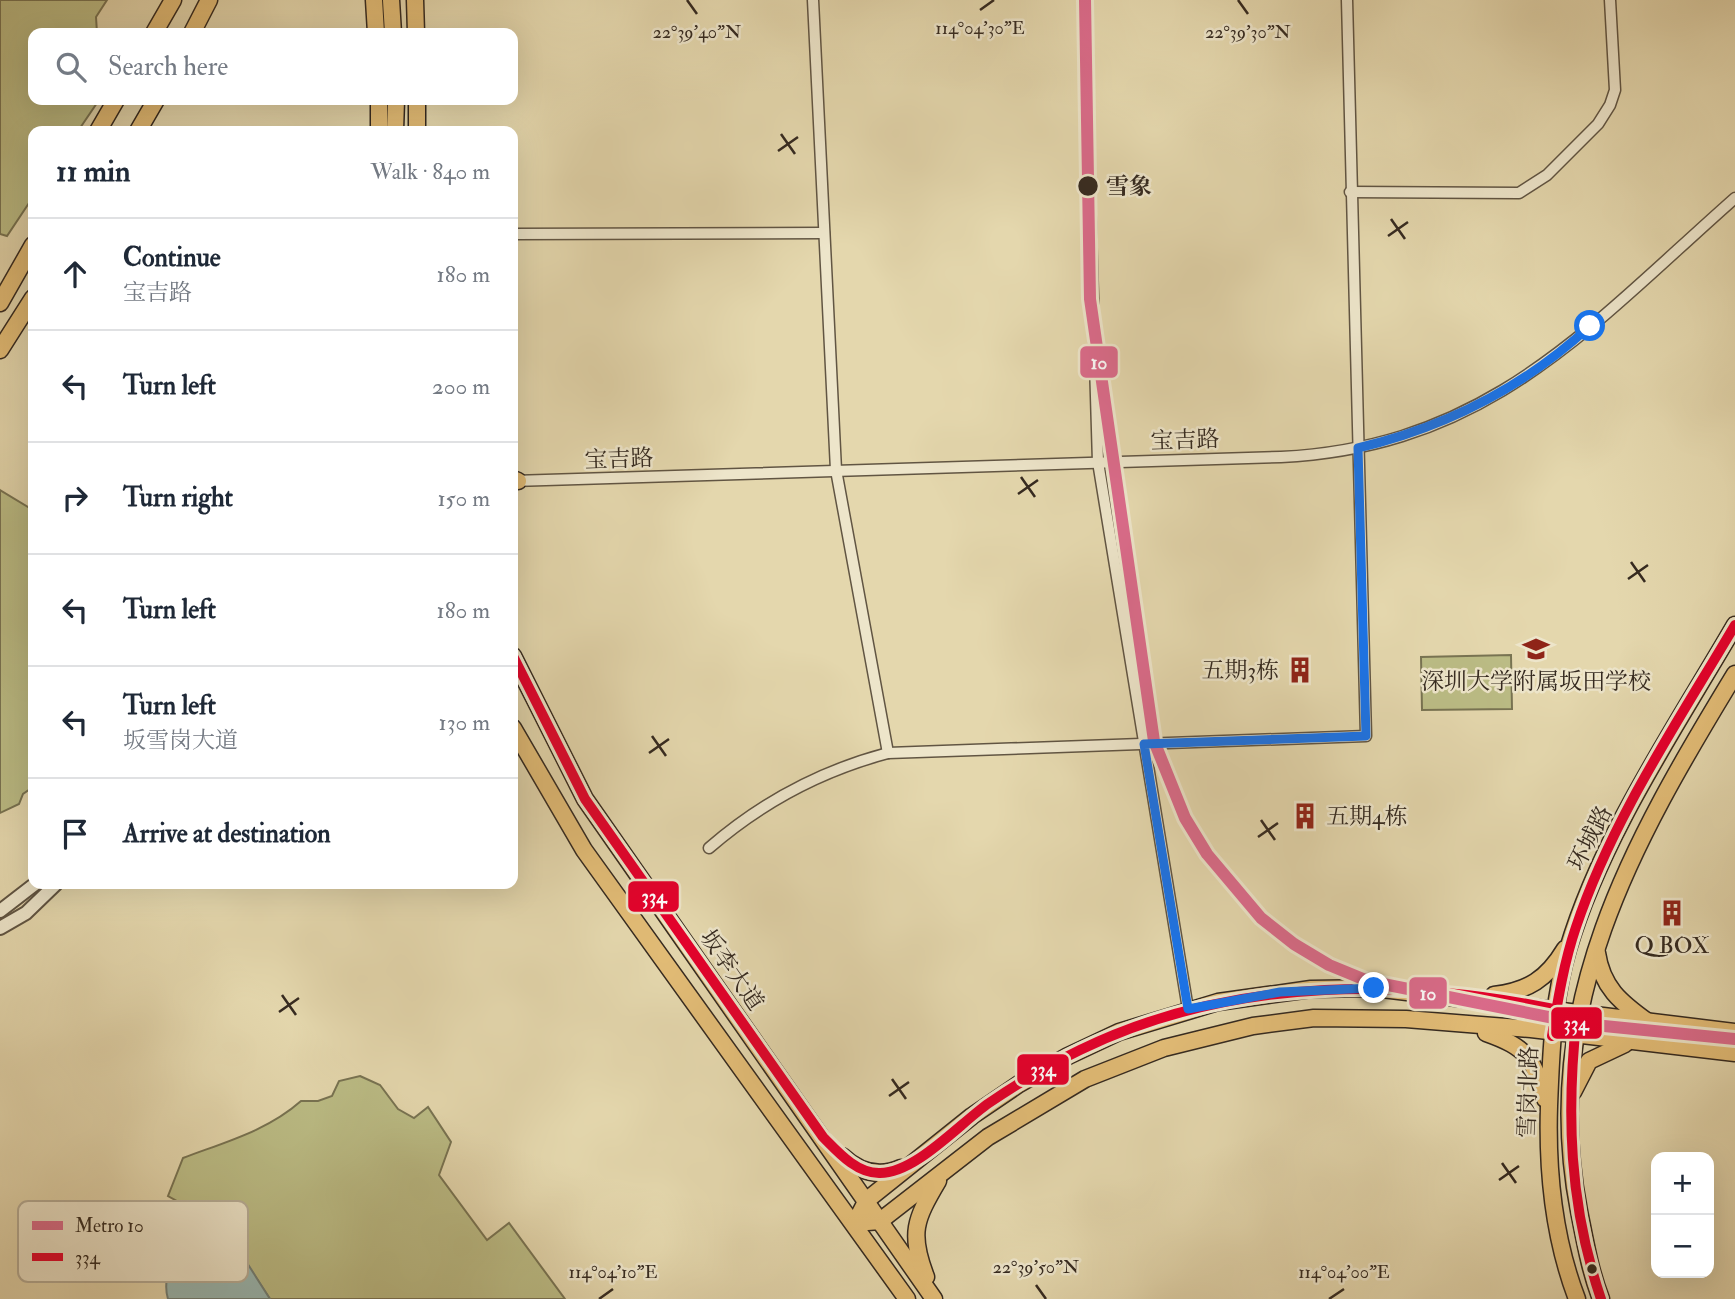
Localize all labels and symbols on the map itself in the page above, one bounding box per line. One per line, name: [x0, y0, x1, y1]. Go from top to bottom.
text: 114°04'30"E: [935, 17, 1025, 40]
text: 22°39'40"N: [653, 21, 741, 44]
text: 22°39'30"N: [1205, 21, 1291, 44]
place label: 雪象: [1106, 172, 1152, 201]
marker: 雪象: [1076, 174, 1100, 198]
route start: [1574, 310, 1605, 341]
line badge: 10: [1079, 345, 1119, 379]
text: 10: [1091, 351, 1107, 375]
street label: 宝吉路: [1150, 424, 1220, 456]
street label: 宝吉路: [584, 443, 654, 475]
school or university icon: 深圳大学附属坂田学校: [1521, 634, 1551, 664]
building icon: 五期3栋: [1285, 655, 1315, 685]
place label: 五期3栋: [1201, 656, 1279, 685]
place label: 深圳大学附属坂田学校: [1421, 667, 1651, 696]
building icon: 五期4栋: [1290, 801, 1320, 831]
street label: 环城路: [1561, 801, 1619, 875]
place label: 五期4栋: [1326, 802, 1407, 831]
line badge: 334: [627, 880, 680, 913]
text: 334: [642, 885, 668, 909]
building icon: Q BOX: [1657, 898, 1687, 928]
street label: 坂李大道: [694, 924, 770, 1016]
place label: Q BOX: [1634, 931, 1710, 960]
route end: [1358, 972, 1389, 1003]
line badge: 10: [1408, 976, 1448, 1010]
text: 10: [1420, 982, 1436, 1006]
line badge: 334: [1550, 1006, 1603, 1040]
text: 334: [1564, 1012, 1590, 1036]
street label: 雪岗北路: [1512, 1046, 1544, 1138]
line badge: 334: [1016, 1053, 1070, 1086]
text: 334: [1031, 1058, 1057, 1082]
legend: [18, 1201, 248, 1282]
text: Metro 10: [75, 1214, 144, 1238]
text: 334: [75, 1246, 101, 1270]
text: 22°39'50"N: [993, 1256, 1079, 1279]
text: 114°04'10"E: [569, 1261, 657, 1284]
text: 114°04'00"E: [1298, 1261, 1390, 1284]
unlabelled marker: [1585, 1262, 1599, 1276]

